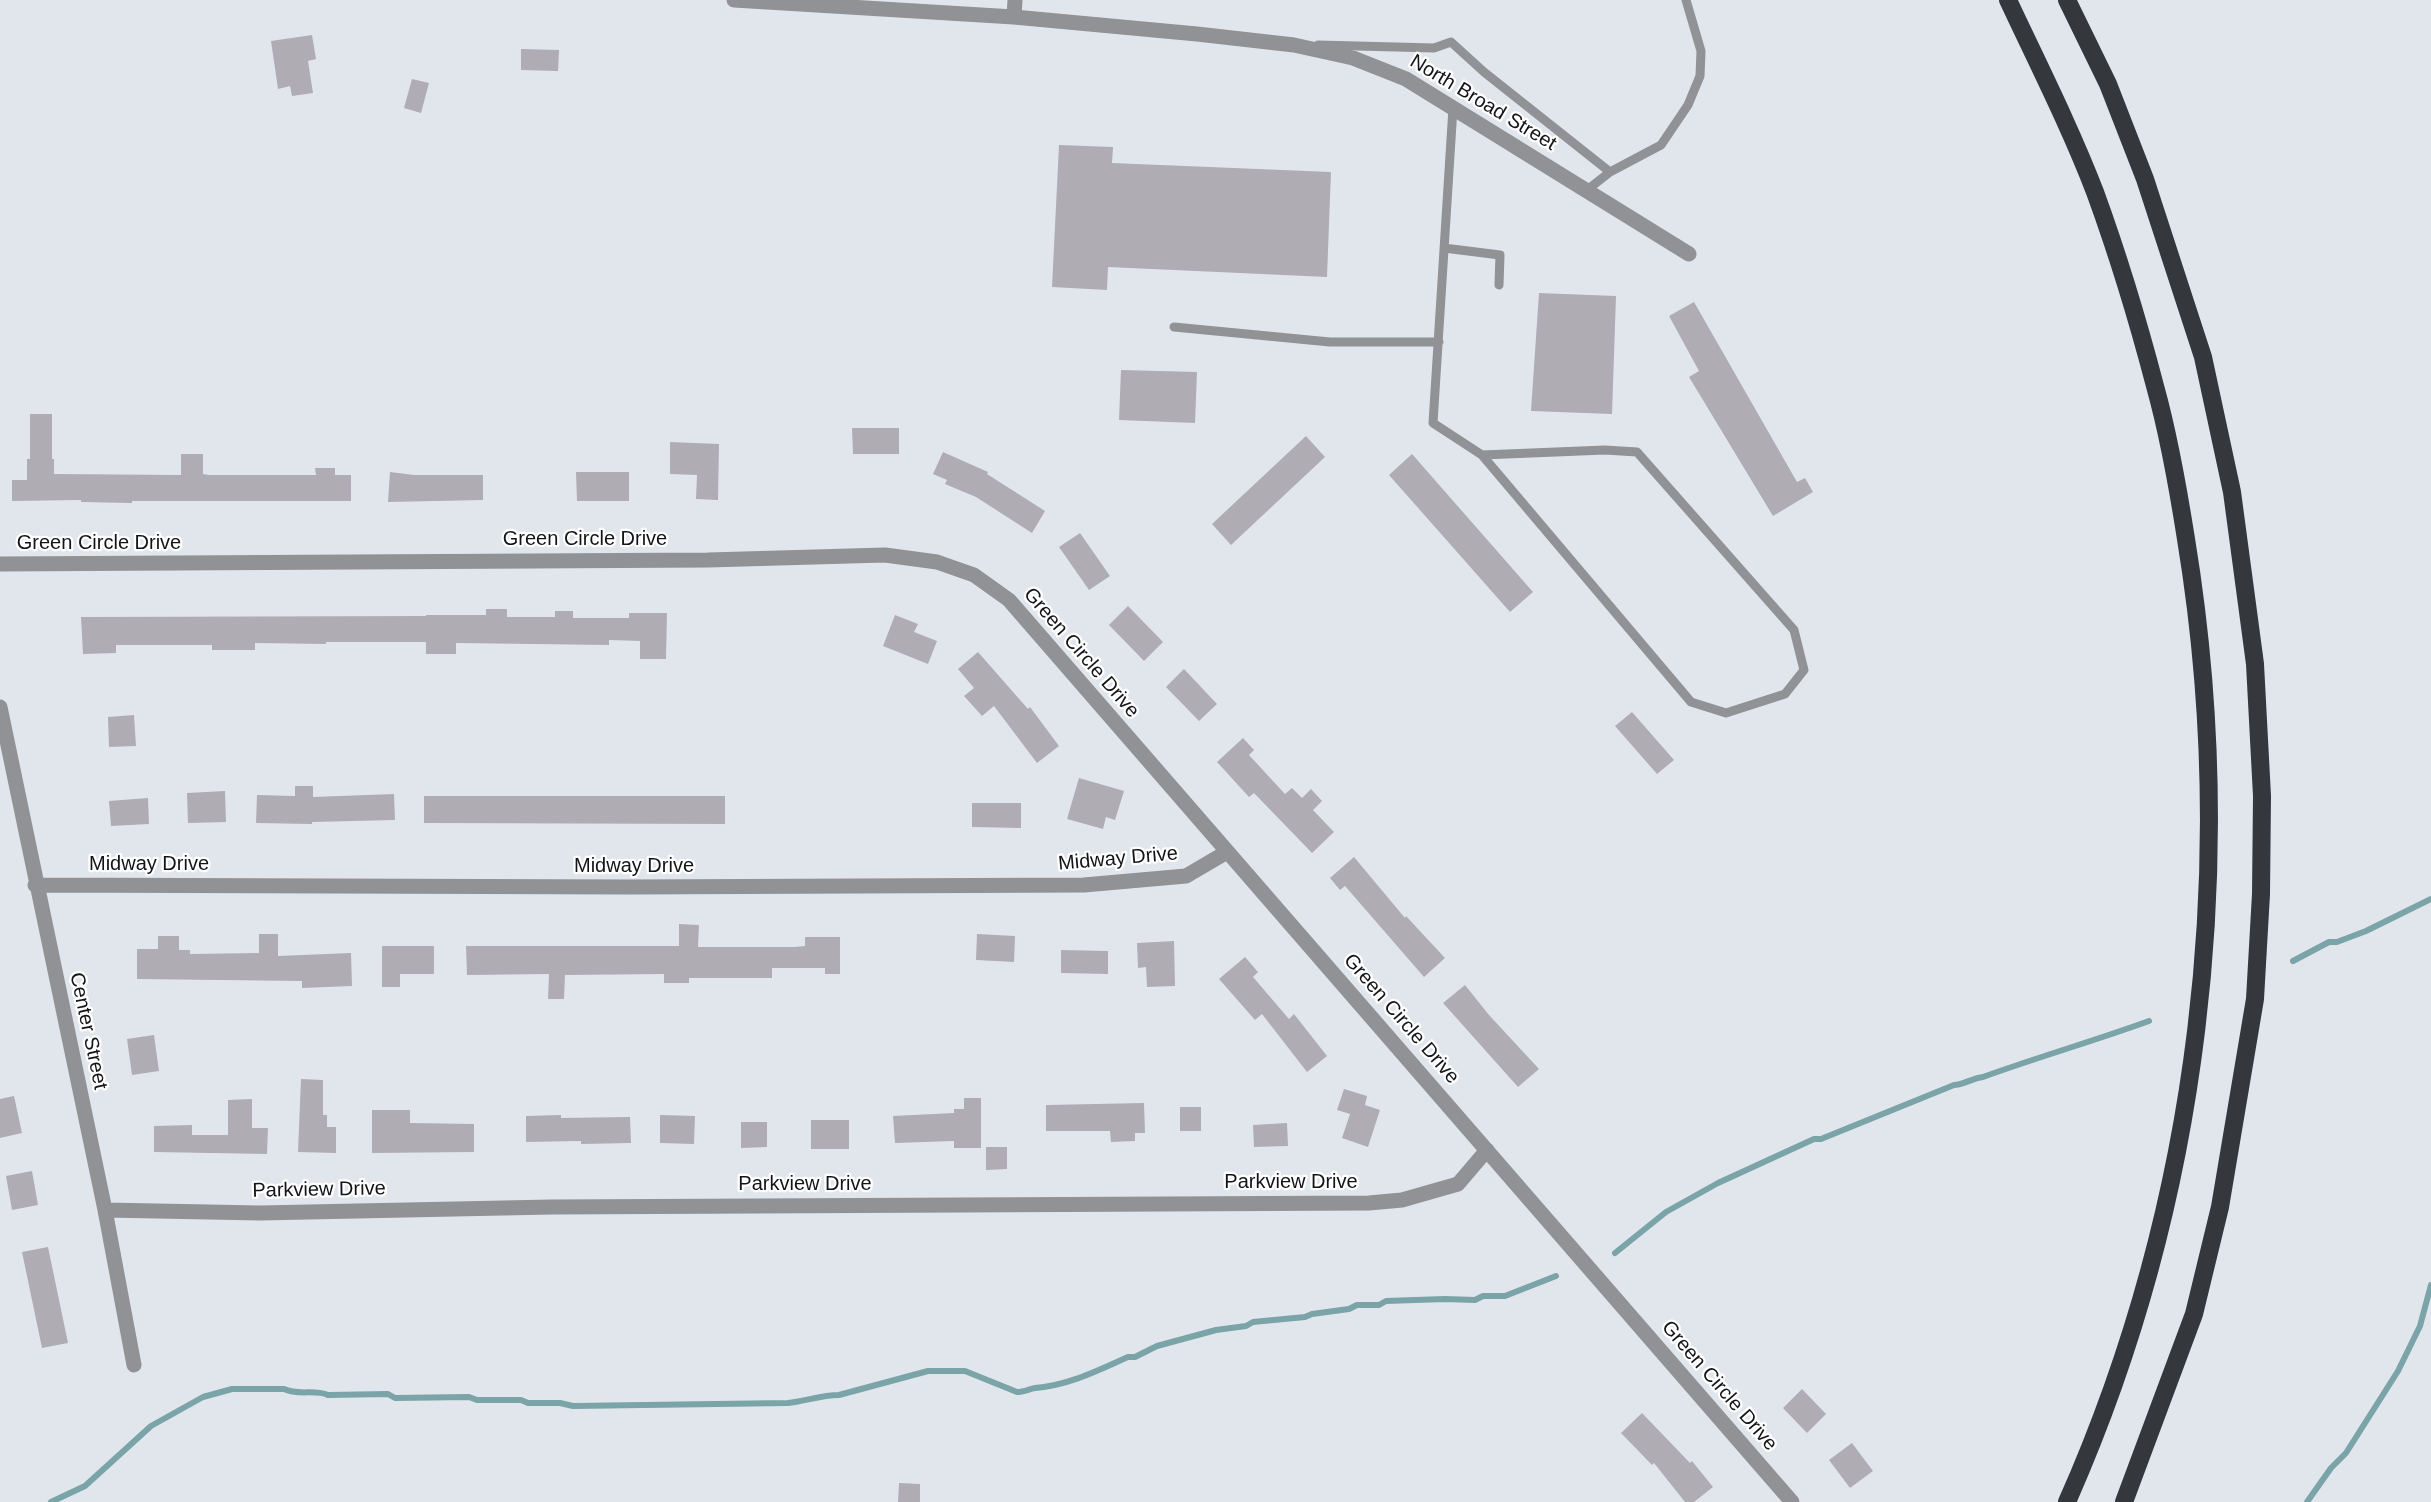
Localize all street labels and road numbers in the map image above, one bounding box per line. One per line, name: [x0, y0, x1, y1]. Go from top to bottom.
street label: North Broad Street: [1405, 50, 1561, 156]
street label: Green Circle Drive: [503, 527, 667, 551]
street label: Green Circle Drive: [17, 531, 181, 555]
street label: Green Circle Drive: [1018, 583, 1144, 723]
street label: Midway Drive: [1057, 842, 1179, 876]
street label: Midway Drive: [89, 852, 209, 876]
street label: Midway Drive: [574, 854, 694, 878]
street label: Green Circle Drive: [1338, 949, 1464, 1089]
street label: Center Street: [64, 970, 112, 1092]
street label: Parkview Drive: [1224, 1170, 1358, 1194]
street label: Parkview Drive: [738, 1172, 872, 1196]
street label: Parkview Drive: [252, 1177, 386, 1203]
street label: Green Circle Drive: [1656, 1316, 1782, 1456]

